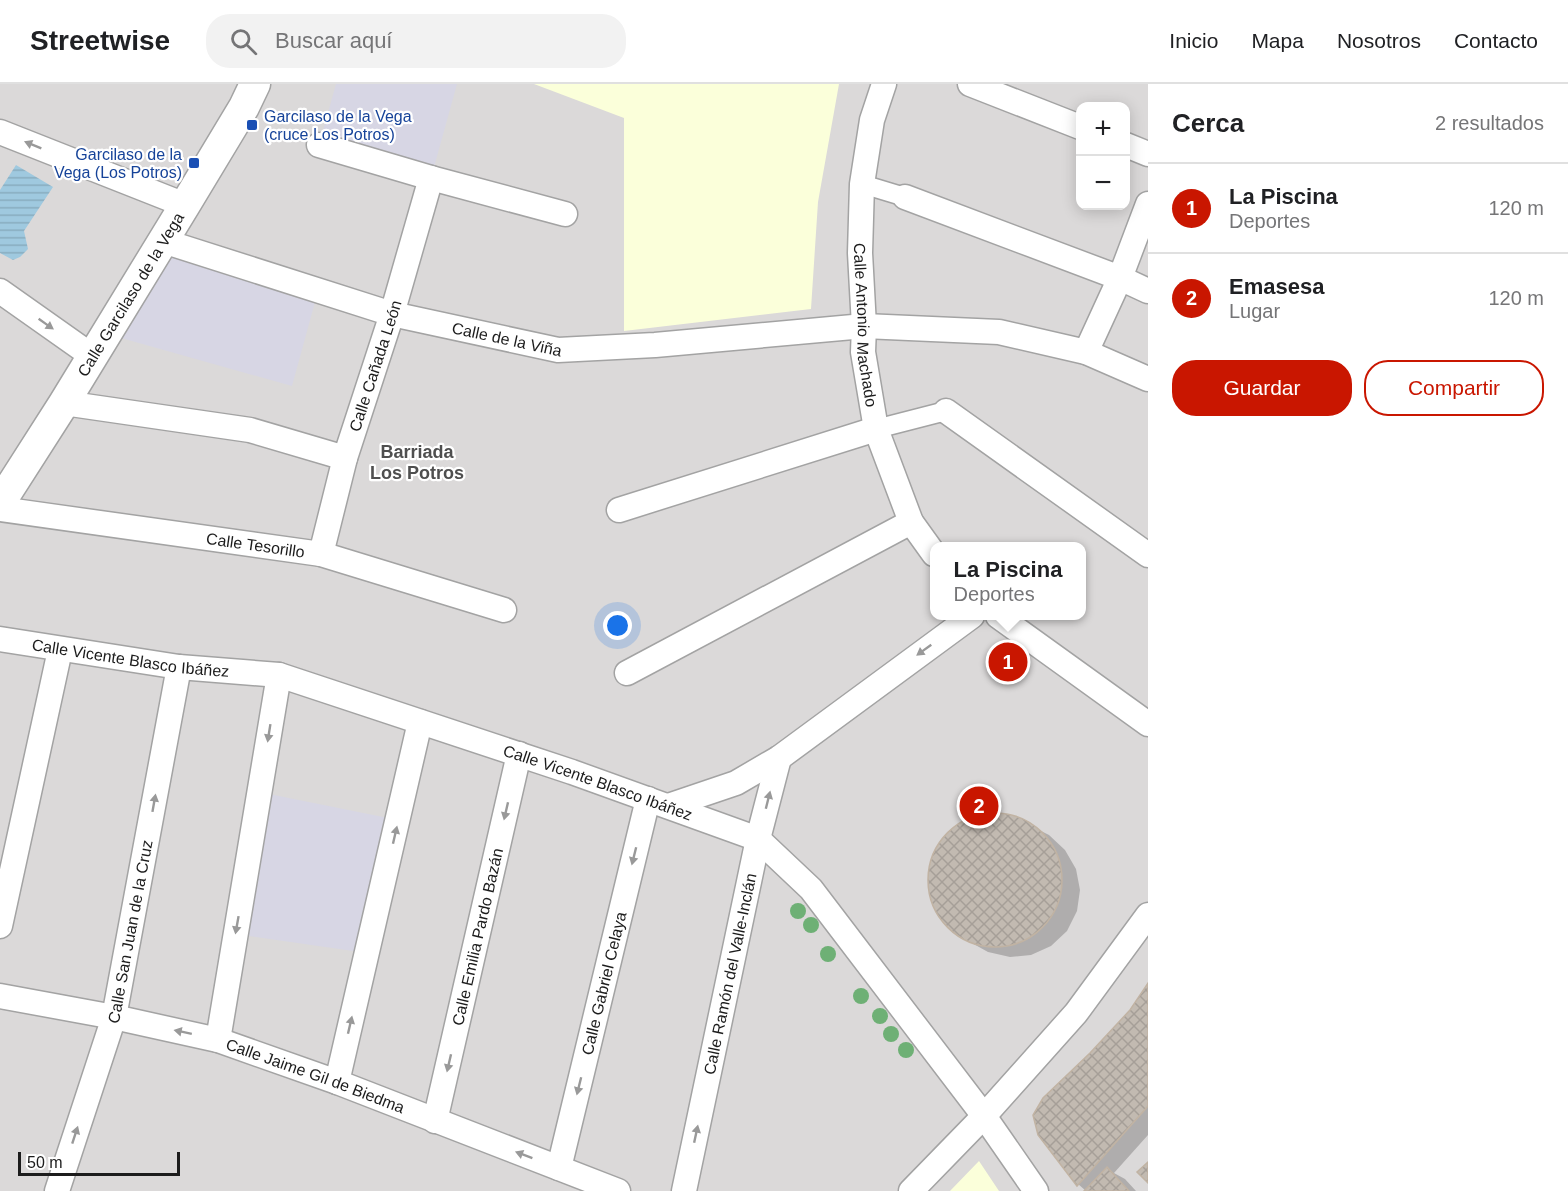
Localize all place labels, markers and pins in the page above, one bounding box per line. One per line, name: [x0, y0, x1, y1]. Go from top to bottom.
place label: Garcilaso de la Vega (cruce Los Potros): [264, 108, 412, 143]
marker: Garcilaso de la Vega (cruce Los Potros): [245, 118, 259, 132]
place label: Garcilaso de la Vega (Los Potros): [54, 146, 182, 181]
marker: Garcilaso de la Vega (Los Potros): [187, 156, 201, 170]
pin: 1: [988, 640, 1028, 684]
pin: 2: [960, 784, 998, 828]

